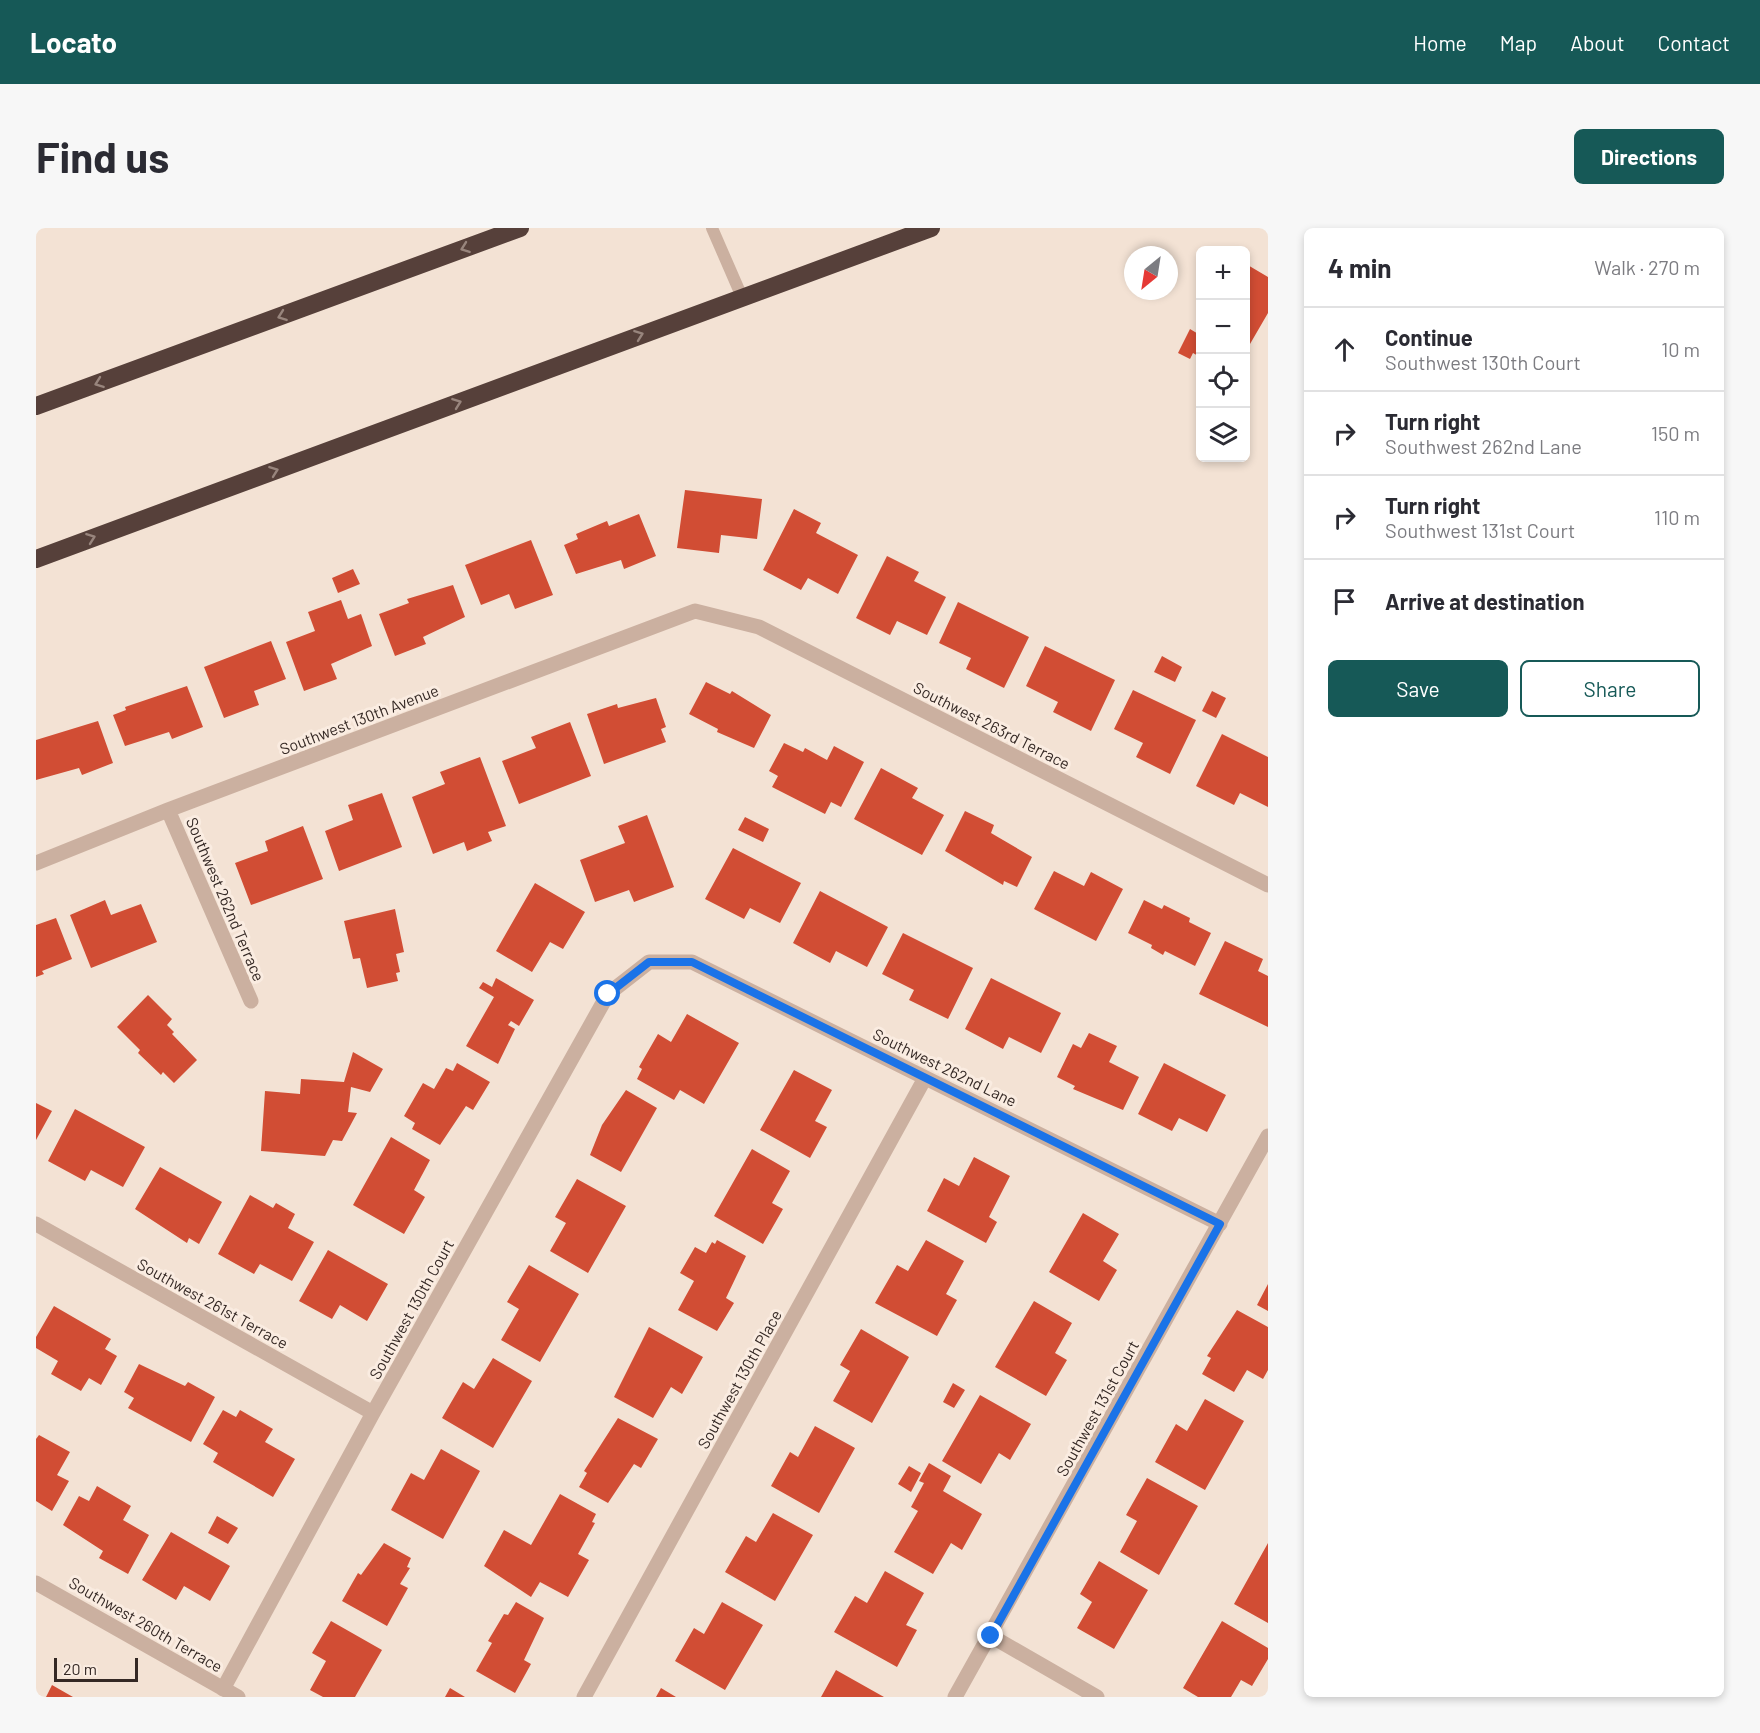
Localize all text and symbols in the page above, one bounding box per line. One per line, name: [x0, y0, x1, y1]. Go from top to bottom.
text: Locato: [30, 25, 117, 59]
text: Home: [1413, 30, 1467, 55]
text: Map: [1500, 30, 1537, 55]
text: About: [1570, 30, 1625, 55]
text: Contact: [1658, 30, 1730, 55]
button: Directions: [1574, 129, 1724, 184]
text: Find us: [36, 131, 169, 181]
one-way arrow: [460, 241, 471, 254]
north arrow: [1124, 246, 1178, 300]
map controls: [1196, 246, 1250, 462]
button: +: [1196, 246, 1250, 300]
text: 4 min: [1328, 252, 1392, 283]
text: Walk · 270 m: [1594, 255, 1700, 279]
button: −: [1196, 300, 1250, 354]
one-way arrow: [277, 308, 288, 321]
text: Continue: [1385, 324, 1473, 350]
one-way arrow: [633, 330, 644, 342]
icon: ahead: [1328, 333, 1361, 366]
text: 10 m: [1661, 337, 1700, 361]
text: Southwest 130th Court: [1385, 350, 1581, 374]
button: locate: [1196, 354, 1250, 408]
one-way arrow: [94, 376, 105, 388]
one-way arrow: [451, 397, 461, 410]
button: layers: [1196, 408, 1250, 462]
text: Turn right: [1385, 408, 1480, 434]
icon: right: [1328, 417, 1361, 450]
text: 150 m: [1651, 421, 1700, 445]
text: Southwest 262nd Lane: [1385, 434, 1582, 458]
one-way arrow: [268, 465, 279, 478]
text: Turn right: [1385, 492, 1480, 518]
icon: right: [1328, 501, 1361, 534]
text: 110 m: [1654, 505, 1700, 529]
text: Southwest 131st Court: [1385, 518, 1575, 542]
one-way arrow: [85, 533, 96, 546]
icon: arrive: [1328, 585, 1361, 618]
text: Arrive at destination: [1385, 588, 1584, 614]
button: Save: [1328, 660, 1508, 717]
button: Share: [1520, 660, 1700, 717]
street label: Southwest 263rd Terrace: [911, 677, 1073, 773]
street label: Southwest 130th Avenue: [277, 680, 441, 758]
street label: Southwest 262nd Terrace: [183, 814, 269, 984]
route start: [594, 980, 620, 1006]
street label: Southwest 262nd Lane: [870, 1024, 1020, 1110]
street label: Southwest 130th Court: [365, 1236, 457, 1382]
street label: Southwest 261st Terrace: [134, 1254, 292, 1352]
street label: Southwest 130th Place: [693, 1306, 785, 1452]
street label: Southwest 131st Court: [1052, 1337, 1142, 1479]
street label: Southwest 260th Terrace: [66, 1572, 226, 1676]
route end: [977, 1622, 1003, 1648]
scale bar: [54, 1655, 138, 1682]
text: 20 m: [63, 1659, 97, 1678]

